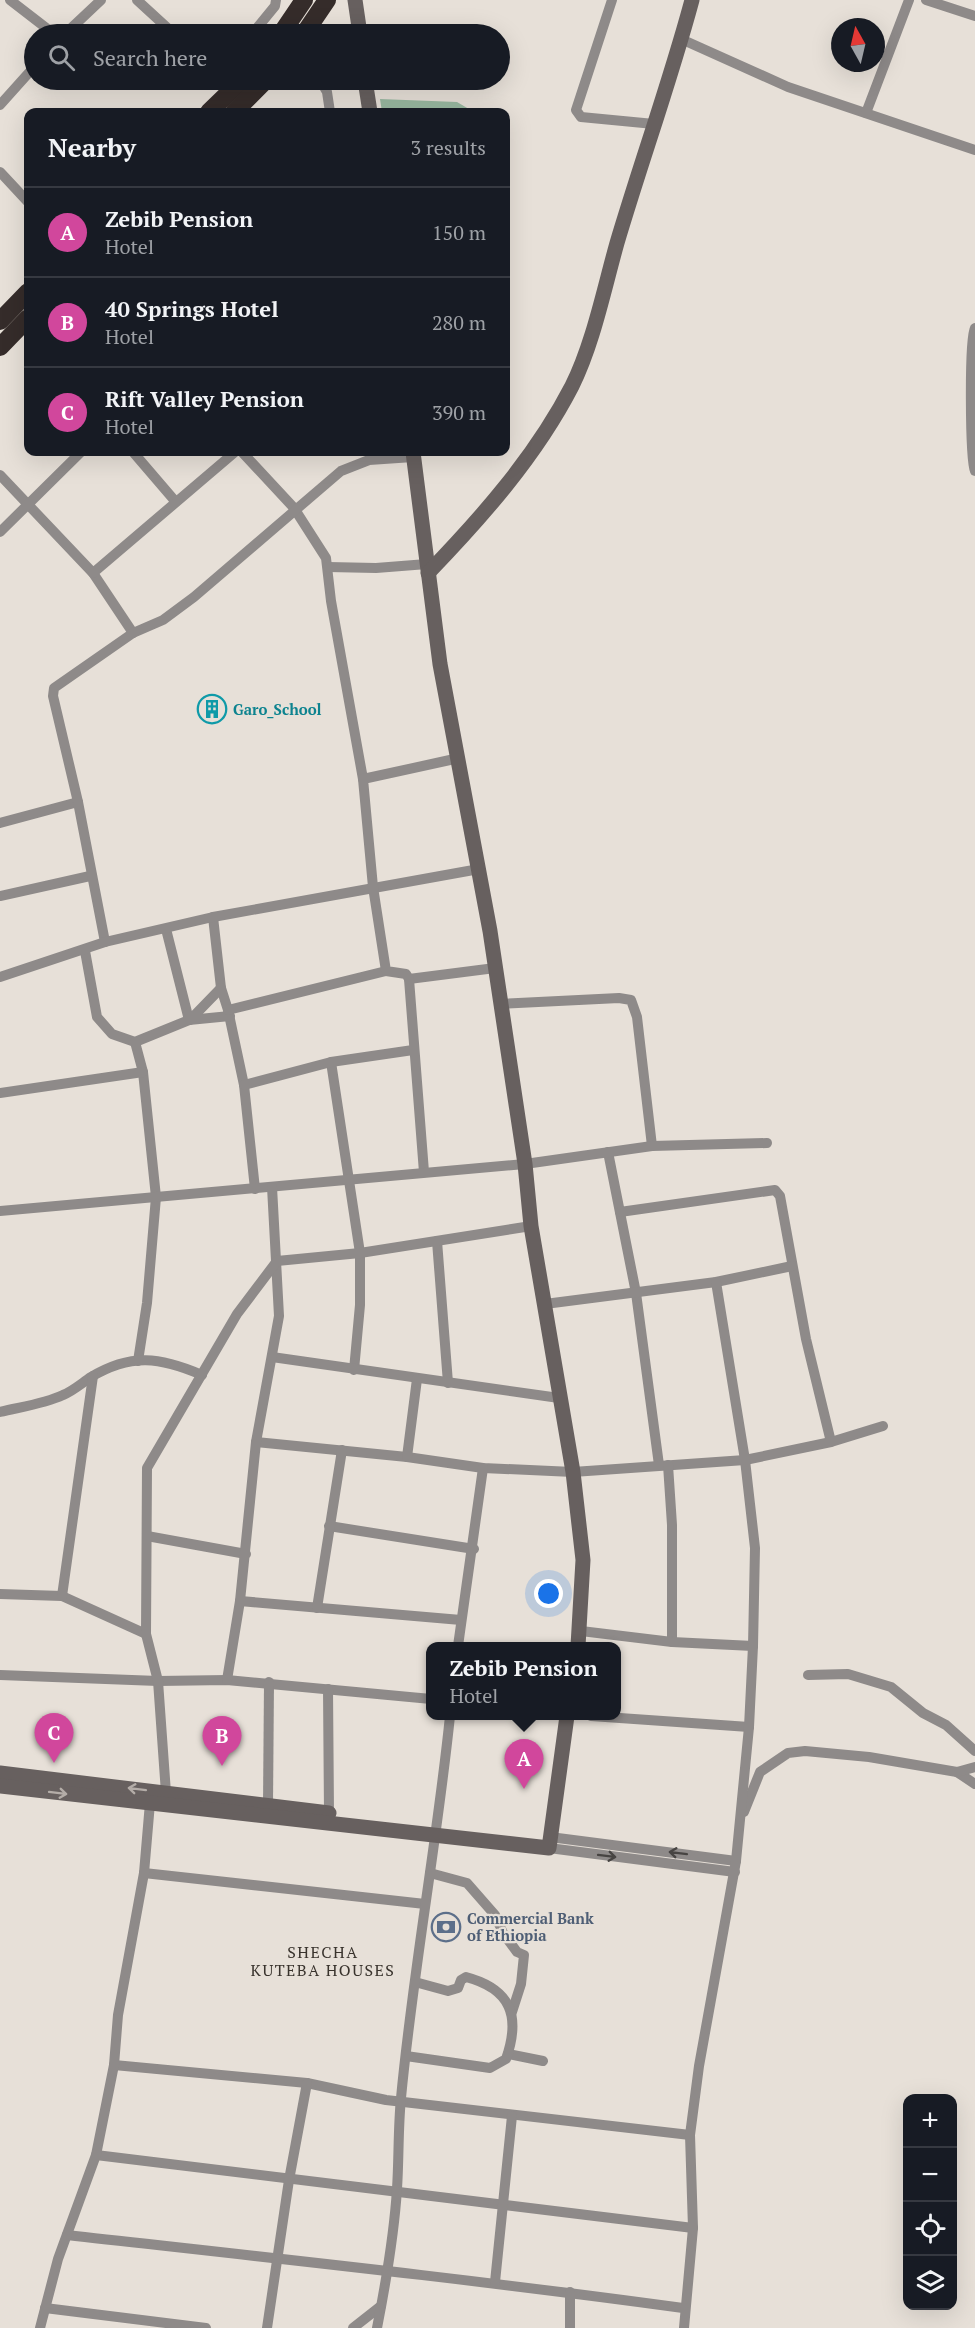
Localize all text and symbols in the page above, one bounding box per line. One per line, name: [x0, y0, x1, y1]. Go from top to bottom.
north arrow: [831, 18, 885, 72]
search box: [24, 24, 510, 90]
icon: search: [45, 41, 78, 74]
text: Search here: [93, 43, 207, 72]
text: Nearby: [48, 130, 136, 164]
text: 3 results: [411, 134, 486, 161]
text: Zebib Pension: [105, 204, 253, 233]
text: A: [60, 219, 75, 246]
text: 150 m: [432, 219, 486, 246]
text: Hotel: [105, 233, 154, 260]
text: 40 Springs Hotel: [105, 294, 278, 323]
text: B: [61, 309, 74, 336]
text: 280 m: [432, 309, 486, 336]
text: Hotel: [105, 323, 154, 350]
text: Rift Valley Pension: [105, 384, 304, 413]
text: C: [61, 399, 74, 426]
text: 390 m: [432, 399, 486, 426]
text: Hotel: [105, 413, 154, 440]
building icon: Garo_School: [196, 693, 228, 725]
place label: Garo_School: [233, 699, 322, 719]
your location: [534, 1579, 563, 1608]
popup: [426, 1642, 621, 1720]
text: Zebib Pension: [449, 1653, 598, 1682]
text: Hotel: [449, 1682, 498, 1709]
pin: C: [34, 1714, 74, 1763]
pin: B: [202, 1716, 242, 1766]
pin: A: [504, 1740, 544, 1789]
one-way arrow: [128, 1783, 148, 1794]
one-way arrow: [48, 1787, 68, 1798]
one-way arrow: [669, 1848, 689, 1859]
one-way arrow: [597, 1850, 617, 1861]
place label: Commercial Bank of Ethiopia: [467, 1908, 594, 1945]
bank icon: Commercial Bank of Ethiopia: [430, 1911, 462, 1943]
district label: SHECHA KUTEBA HOUSES: [251, 1941, 395, 1981]
map controls: [903, 2094, 957, 2310]
button: +: [903, 2094, 957, 2148]
button: −: [903, 2148, 957, 2202]
button: locate: [903, 2202, 957, 2256]
button: layers: [903, 2256, 957, 2310]

